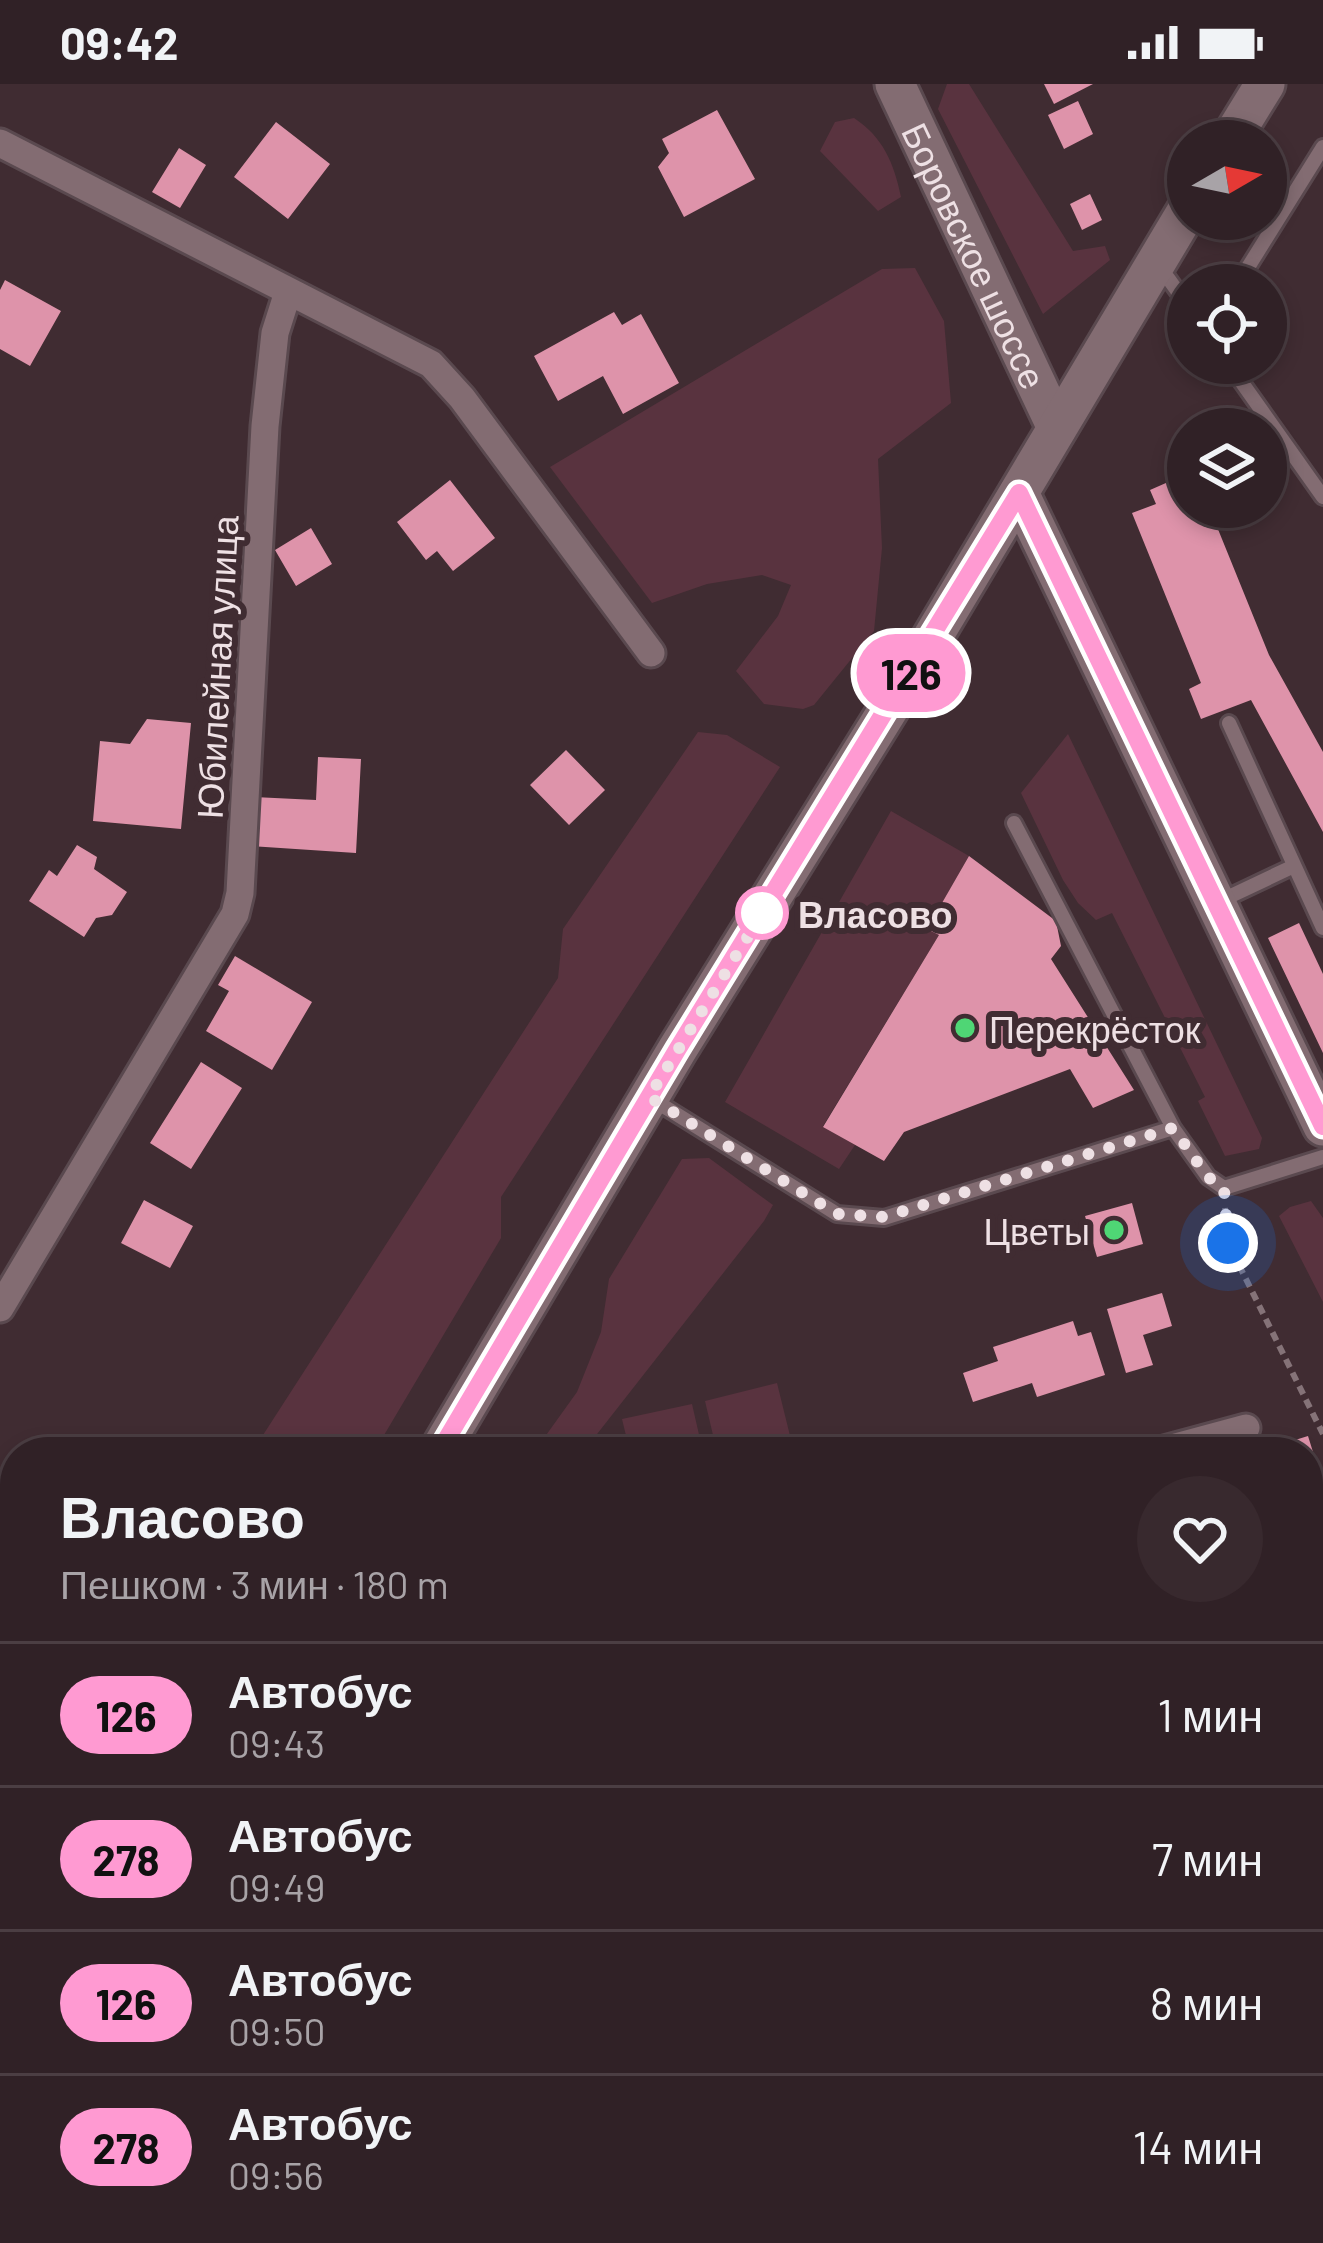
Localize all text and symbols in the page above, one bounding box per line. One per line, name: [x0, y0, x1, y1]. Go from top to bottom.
text: 09:42: [60, 15, 178, 69]
street label: Боровское шоссе: [895, 115, 1057, 395]
north arrow: [1167, 120, 1287, 240]
map controls: [1167, 120, 1287, 528]
button: locate: [1167, 264, 1287, 384]
button: layers: [1167, 408, 1287, 528]
street label: Юбилейная улица: [187, 513, 246, 820]
line badge: 126: [842, 634, 980, 712]
text: 126: [881, 648, 941, 698]
marker: Власово: [737, 888, 787, 938]
place label: Власово: [798, 892, 953, 935]
place label: Перекрёсток: [989, 1007, 1201, 1051]
marker: Перекрёсток: [952, 1015, 978, 1041]
place label: Цветы: [983, 1209, 1090, 1253]
your location: [1198, 1213, 1258, 1273]
marker: Цветы: [1101, 1217, 1127, 1243]
button: heart: [1137, 1476, 1263, 1602]
text: Власово: [60, 1481, 305, 1549]
text: Пешком · 3 мин · 180 m: [60, 1560, 449, 1607]
text: Автобус: [228, 1663, 413, 1717]
text: 1 мин: [1157, 1687, 1263, 1741]
text: 126: [96, 1690, 156, 1740]
text: 09:43: [228, 1719, 325, 1766]
text: Автобус: [228, 1807, 413, 1861]
text: 7 мин: [1152, 1831, 1263, 1885]
text: 278: [92, 1834, 160, 1884]
text: 09:49: [228, 1863, 325, 1910]
text: Автобус: [228, 1951, 413, 2005]
text: 8 мин: [1150, 1975, 1263, 2029]
text: 126: [96, 1978, 156, 2028]
text: 09:50: [228, 2007, 326, 2054]
text: Автобус: [228, 2095, 413, 2149]
text: 14 мин: [1133, 2119, 1263, 2173]
text: 278: [92, 2122, 160, 2172]
text: 09:56: [228, 2151, 324, 2198]

